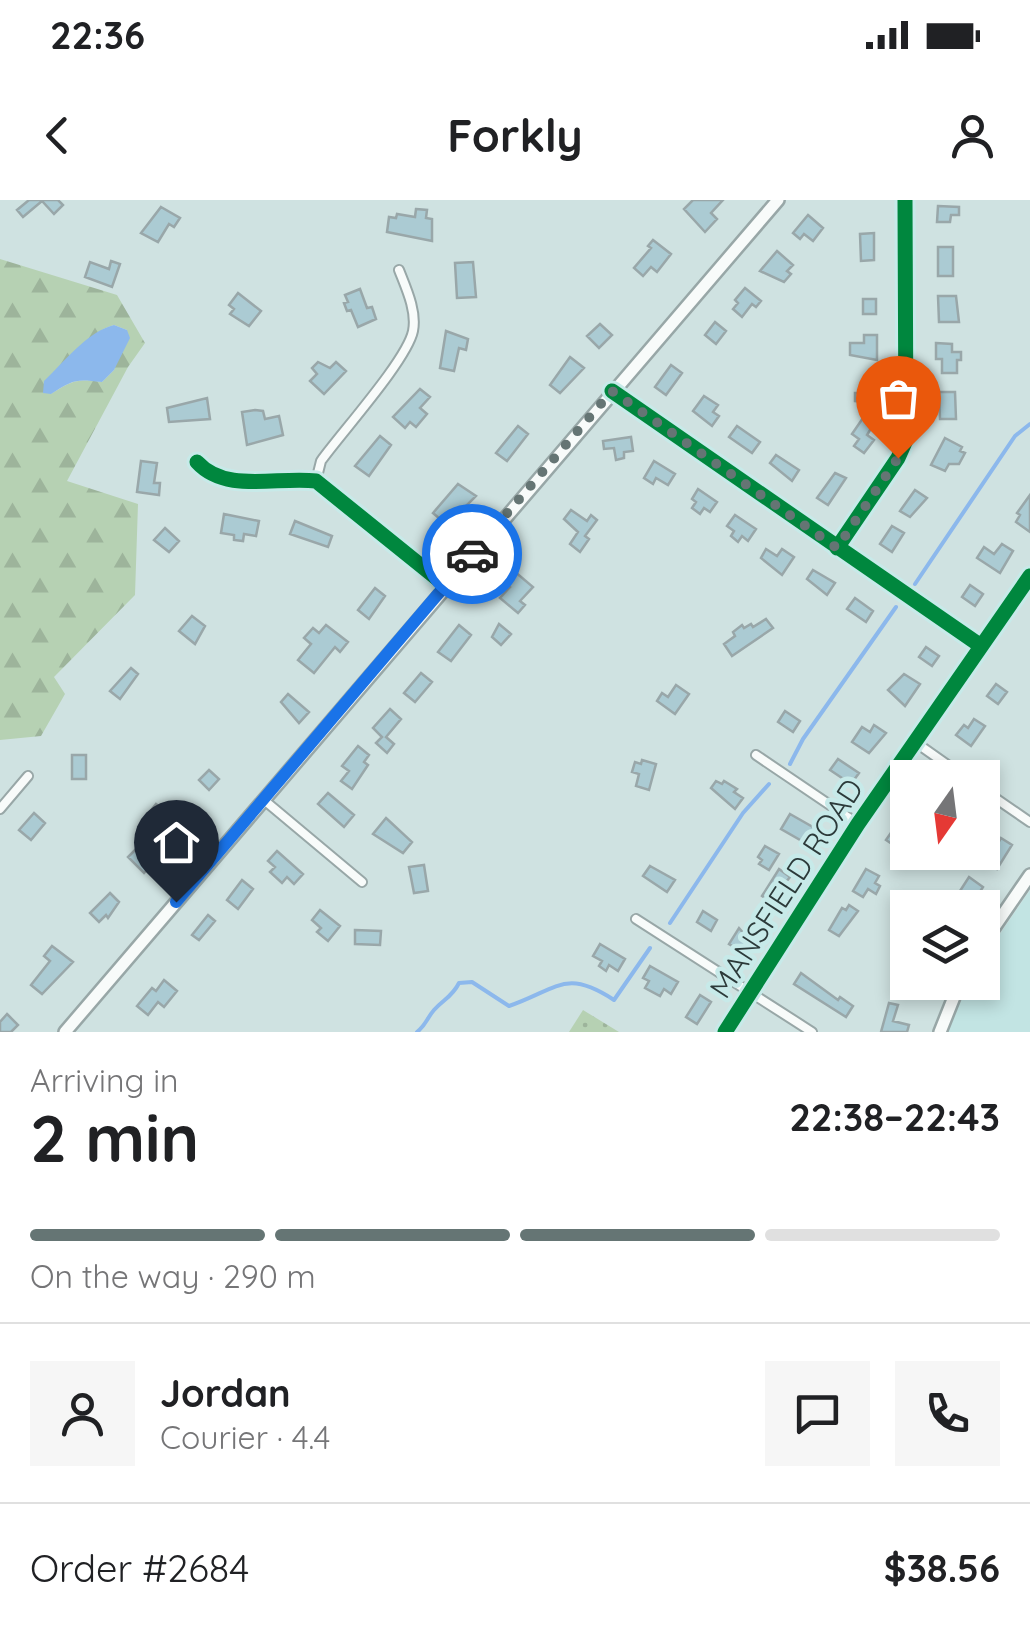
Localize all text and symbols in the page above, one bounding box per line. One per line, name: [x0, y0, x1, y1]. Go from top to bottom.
text: 22:36: [50, 11, 145, 59]
text: Forkly: [447, 107, 583, 163]
icon: back: [30, 108, 85, 163]
icon: person: [945, 108, 1000, 163]
pin: [856, 356, 941, 459]
icon: bag: [871, 371, 926, 426]
courier: [422, 504, 522, 604]
icon: car: [445, 527, 500, 582]
north arrow: [890, 760, 1000, 870]
map controls: [890, 760, 1000, 1000]
street label: MANSFIELD ROAD: [701, 771, 871, 1005]
pin: [134, 800, 219, 903]
icon: home: [149, 815, 204, 870]
button: layers: [890, 890, 1000, 1000]
text: Arriving in: [30, 1060, 179, 1100]
text: 22:38–22:43: [789, 1093, 1000, 1141]
text: 2 min: [30, 1097, 199, 1178]
text: On the way · 290 m: [30, 1256, 316, 1296]
button: person: [30, 1361, 135, 1466]
button: chat: [765, 1361, 870, 1466]
button: phone: [895, 1361, 1000, 1466]
text: Jordan: [160, 1369, 291, 1417]
text: Courier · 4.4: [160, 1417, 330, 1457]
text: Order #2684: [30, 1544, 249, 1592]
text: $38.56: [884, 1544, 1000, 1592]

